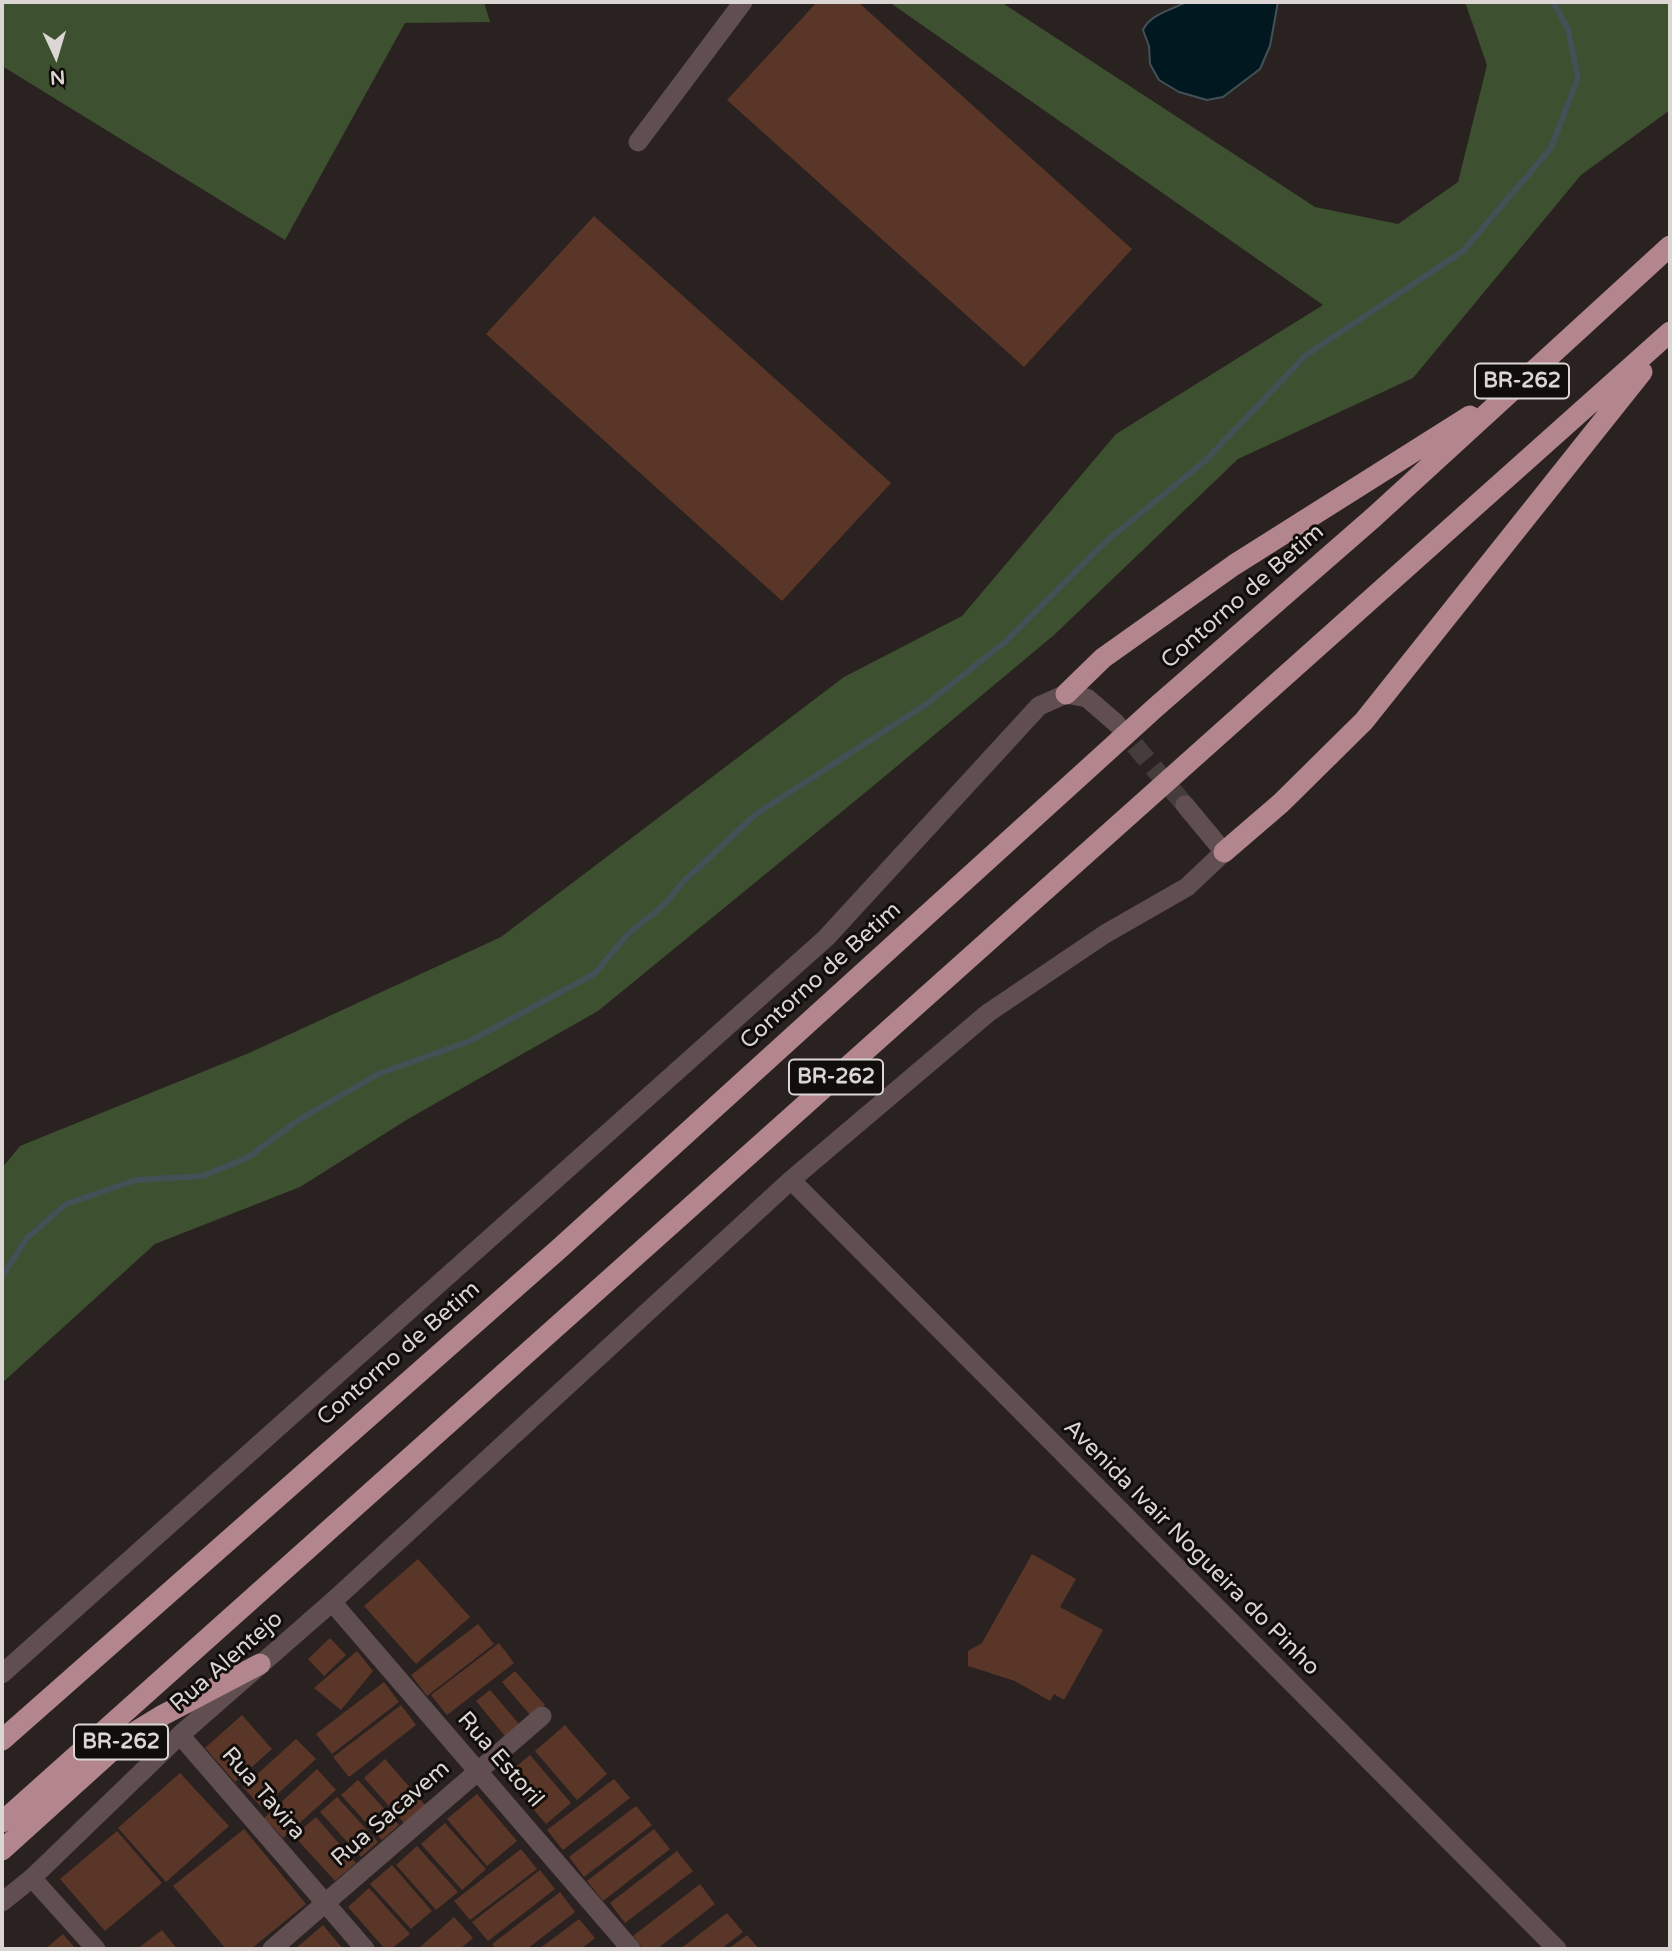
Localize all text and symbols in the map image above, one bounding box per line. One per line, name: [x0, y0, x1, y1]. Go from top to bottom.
north arrow: [21, 21, 91, 91]
text: N: [49, 65, 66, 88]
road number: BR-262: [1475, 364, 1569, 398]
street label: Contorno de Betim: [1156, 519, 1330, 675]
street label: Contorno de Betim: [735, 897, 907, 1055]
road number: BR-262: [789, 1060, 883, 1094]
street label: Contorno de Betim: [312, 1276, 486, 1432]
street label: Avenida Ivair Nogueira do Pinho: [1057, 1414, 1325, 1682]
street label: Rua Alentejo: [165, 1606, 289, 1718]
street label: Rua Estoril: [451, 1707, 549, 1813]
road number: BR-262: [74, 1724, 168, 1760]
street label: Rua Tavira: [215, 1742, 311, 1846]
street label: Rua Sacavem: [326, 1755, 456, 1873]

